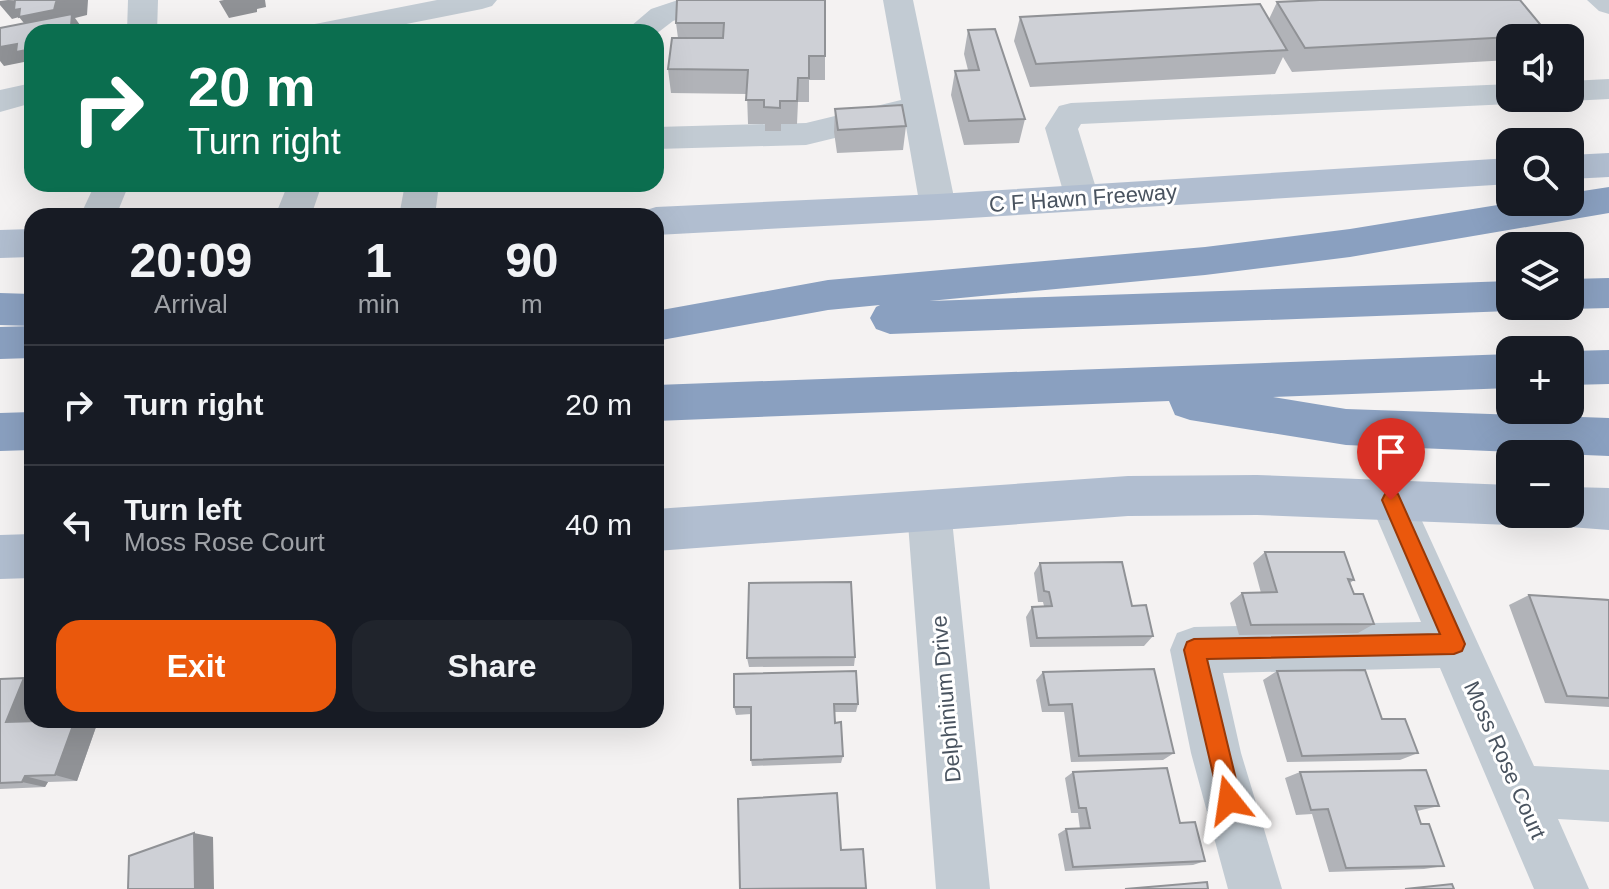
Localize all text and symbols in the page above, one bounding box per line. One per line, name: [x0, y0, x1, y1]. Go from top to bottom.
map controls: [1496, 24, 1584, 528]
button: sound: [1496, 24, 1584, 112]
text: 20 m: [188, 55, 316, 118]
icon: right: [56, 56, 160, 160]
text: Turn right: [188, 121, 341, 162]
button: search: [1496, 128, 1584, 216]
street label: C F Hawn Freeway: [988, 179, 1178, 217]
button: layers: [1496, 232, 1584, 320]
text: 20:09: [129, 234, 252, 287]
text: 1: [365, 234, 392, 287]
text: 90: [505, 234, 559, 287]
text: Arrival: [154, 289, 228, 319]
text: min: [358, 289, 400, 319]
text: m: [521, 289, 543, 319]
button: +: [1496, 336, 1584, 424]
icon: right: [56, 383, 100, 427]
text: Turn right: [124, 388, 263, 421]
text: 20 m: [565, 388, 632, 421]
pin: [1357, 418, 1425, 500]
icon: arrive: [1369, 430, 1413, 474]
button: −: [1496, 440, 1584, 528]
text: Turn left: [124, 493, 242, 526]
icon: left: [56, 503, 100, 547]
text: 40 m: [565, 508, 632, 541]
text: Moss Rose Court: [124, 527, 325, 557]
street label: Delphinium Drive: [926, 614, 966, 784]
button: Exit: [56, 620, 336, 712]
button: Share: [352, 620, 632, 712]
street label: Moss Rose Court: [1459, 677, 1551, 843]
position arrow: [1187, 758, 1271, 842]

